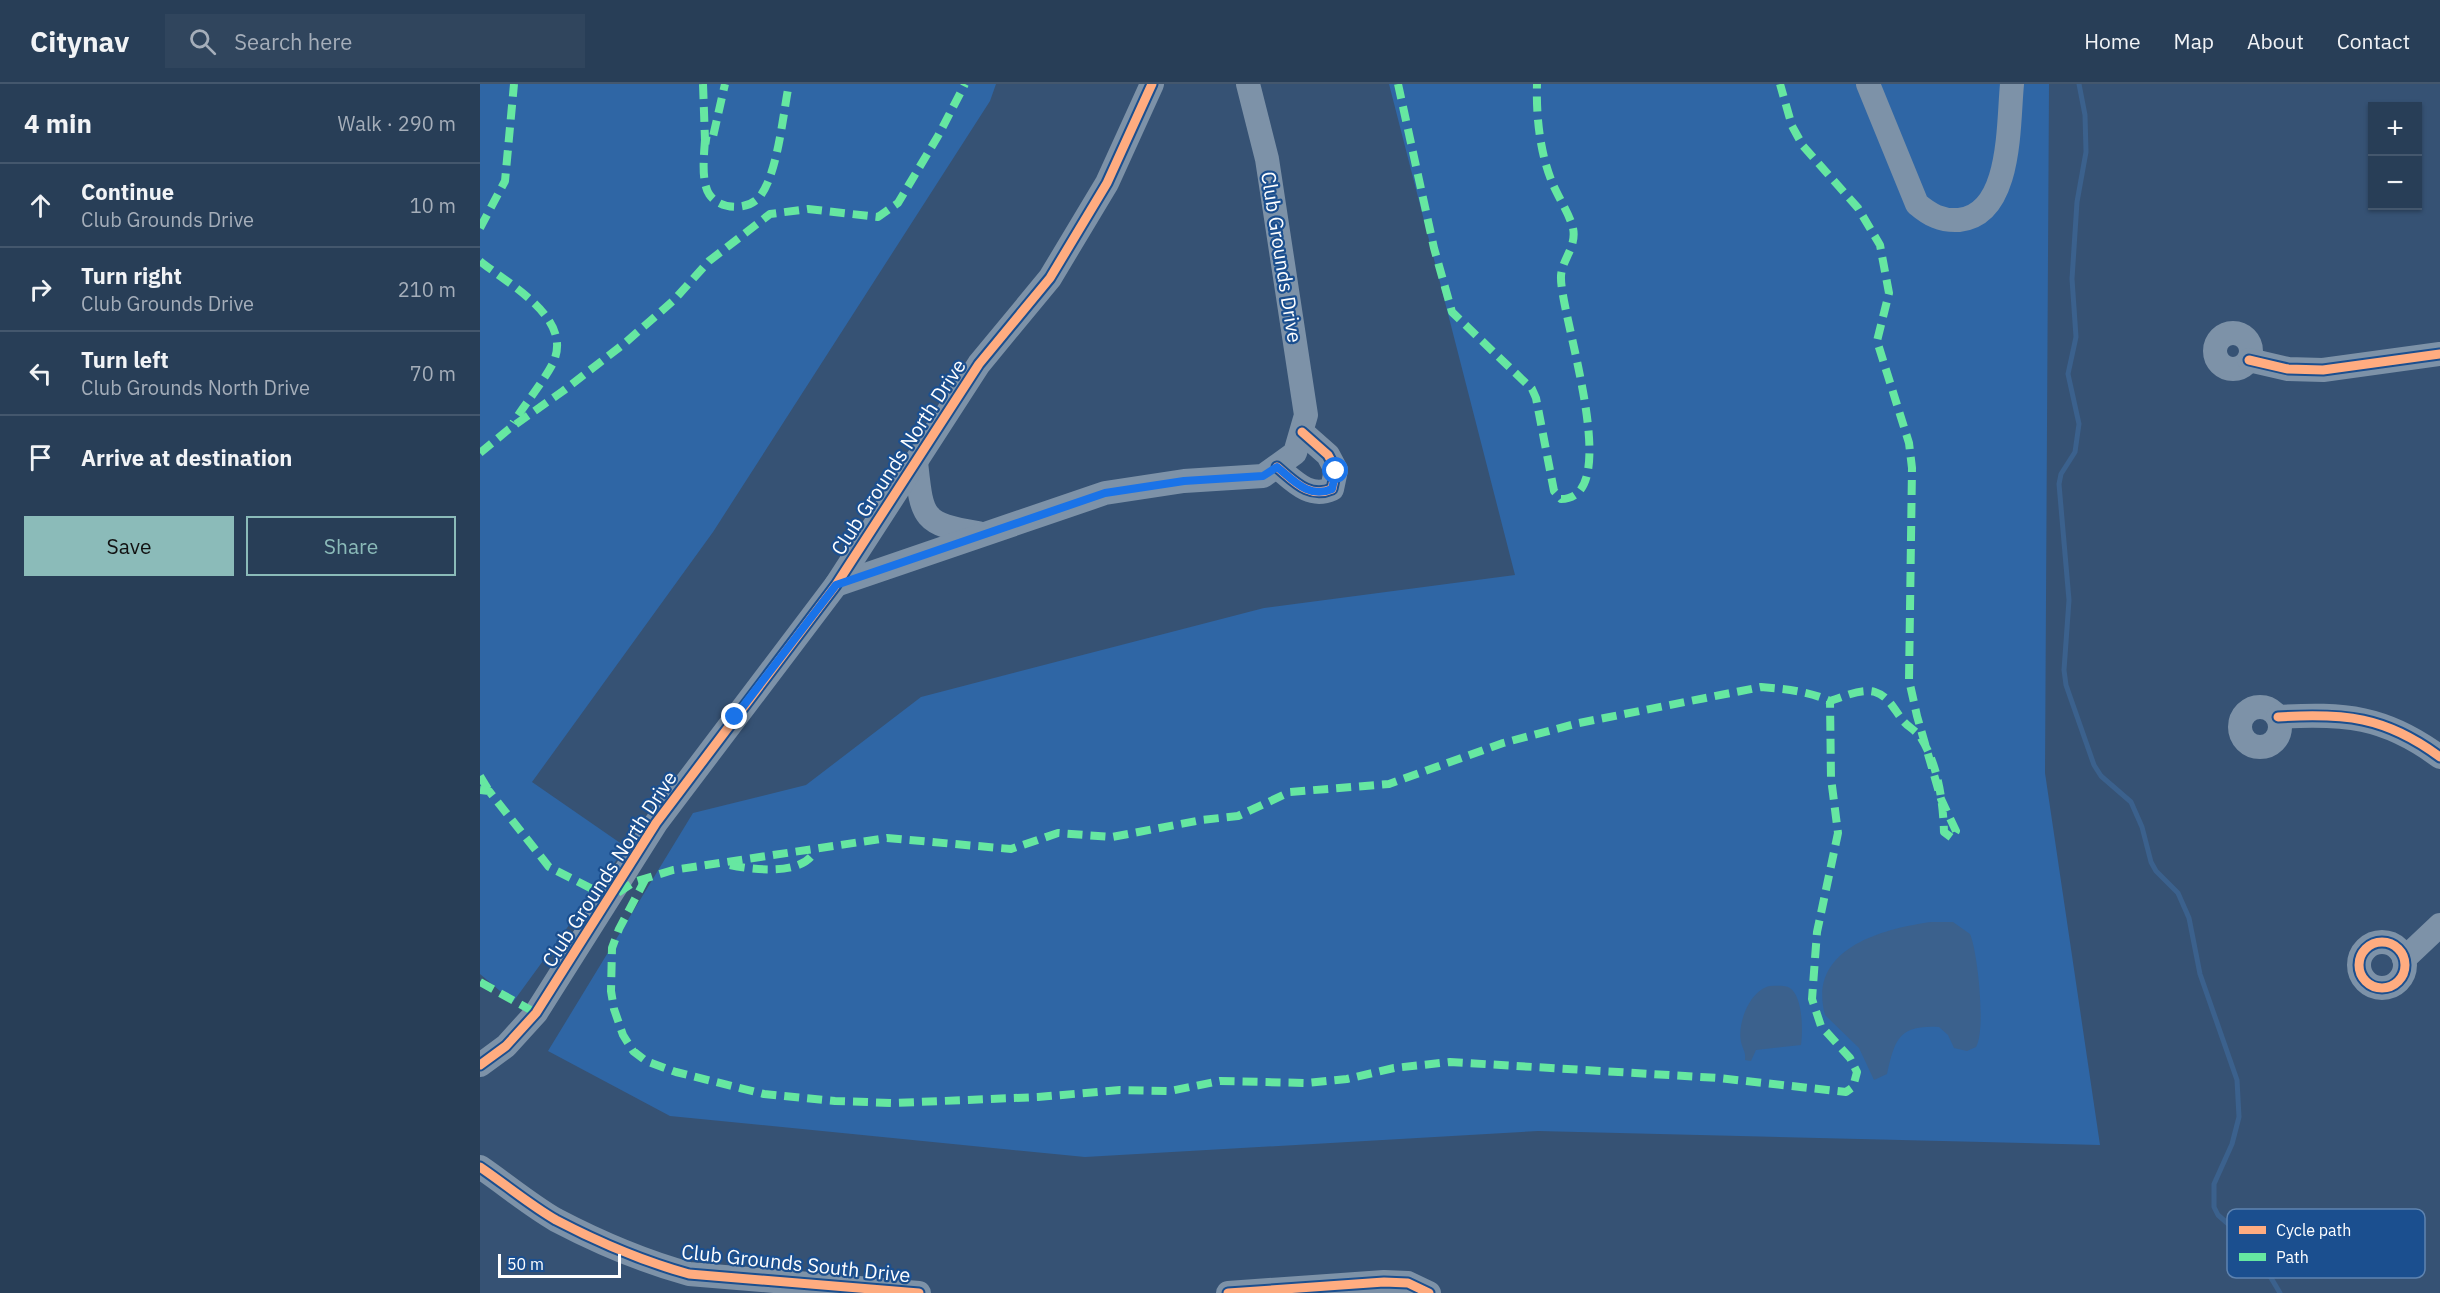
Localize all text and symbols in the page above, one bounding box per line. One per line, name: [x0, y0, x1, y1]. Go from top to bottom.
search box: [165, 14, 585, 68]
text: Citynav: [30, 23, 129, 60]
icon: search: [186, 25, 219, 58]
text: Search here: [234, 27, 352, 56]
text: Home: [2084, 27, 2141, 55]
text: Map: [2174, 27, 2214, 55]
text: About: [2247, 27, 2304, 55]
text: Contact: [2337, 27, 2410, 55]
map controls: [2368, 102, 2422, 210]
button: +: [2368, 102, 2422, 156]
text: 4 min: [24, 106, 92, 140]
text: Walk · 290 m: [338, 110, 456, 137]
button: −: [2368, 156, 2422, 210]
street label: Club Grounds Drive: [1255, 169, 1309, 345]
text: Continue: [81, 177, 174, 206]
icon: ahead: [24, 189, 57, 222]
text: 10 m: [410, 192, 456, 219]
text: Club Grounds Drive: [81, 206, 254, 233]
text: Turn right: [81, 261, 182, 290]
icon: right: [24, 273, 57, 306]
text: 210 m: [398, 276, 456, 303]
text: Club Grounds Drive: [81, 290, 254, 317]
text: Turn left: [81, 345, 169, 374]
street label: Club Grounds North Drive: [824, 354, 972, 560]
icon: left: [24, 357, 57, 390]
text: 70 m: [410, 360, 456, 387]
text: Club Grounds North Drive: [81, 374, 310, 401]
icon: arrive: [24, 441, 57, 474]
text: Arrive at destination: [81, 443, 292, 472]
route start: [1322, 457, 1348, 483]
button: Save: [24, 516, 234, 576]
button: Share: [246, 516, 456, 576]
route end: [721, 703, 747, 729]
street label: Club Grounds North Drive: [535, 766, 683, 972]
legend: [2227, 1209, 2425, 1278]
text: Cycle path: [2276, 1220, 2351, 1240]
street label: Club Grounds South Drive: [680, 1238, 912, 1288]
text: Path: [2276, 1247, 2309, 1267]
scale bar: [498, 1251, 621, 1278]
text: 50 m: [507, 1254, 544, 1274]

